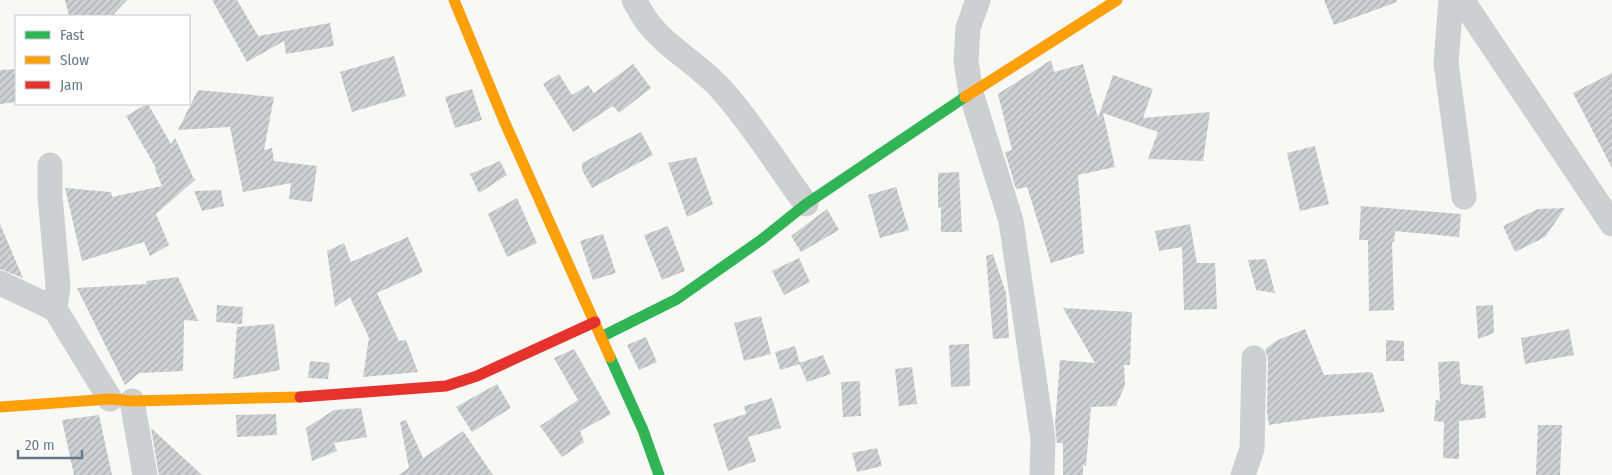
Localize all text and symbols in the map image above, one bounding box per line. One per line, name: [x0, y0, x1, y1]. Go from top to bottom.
legend: [15, 15, 190, 105]
text: Fast: [60, 26, 84, 44]
text: Slow: [60, 51, 89, 69]
text: Jam: [60, 76, 83, 94]
scale bar: [18, 428, 81, 460]
text: 20 m: [25, 436, 55, 454]

